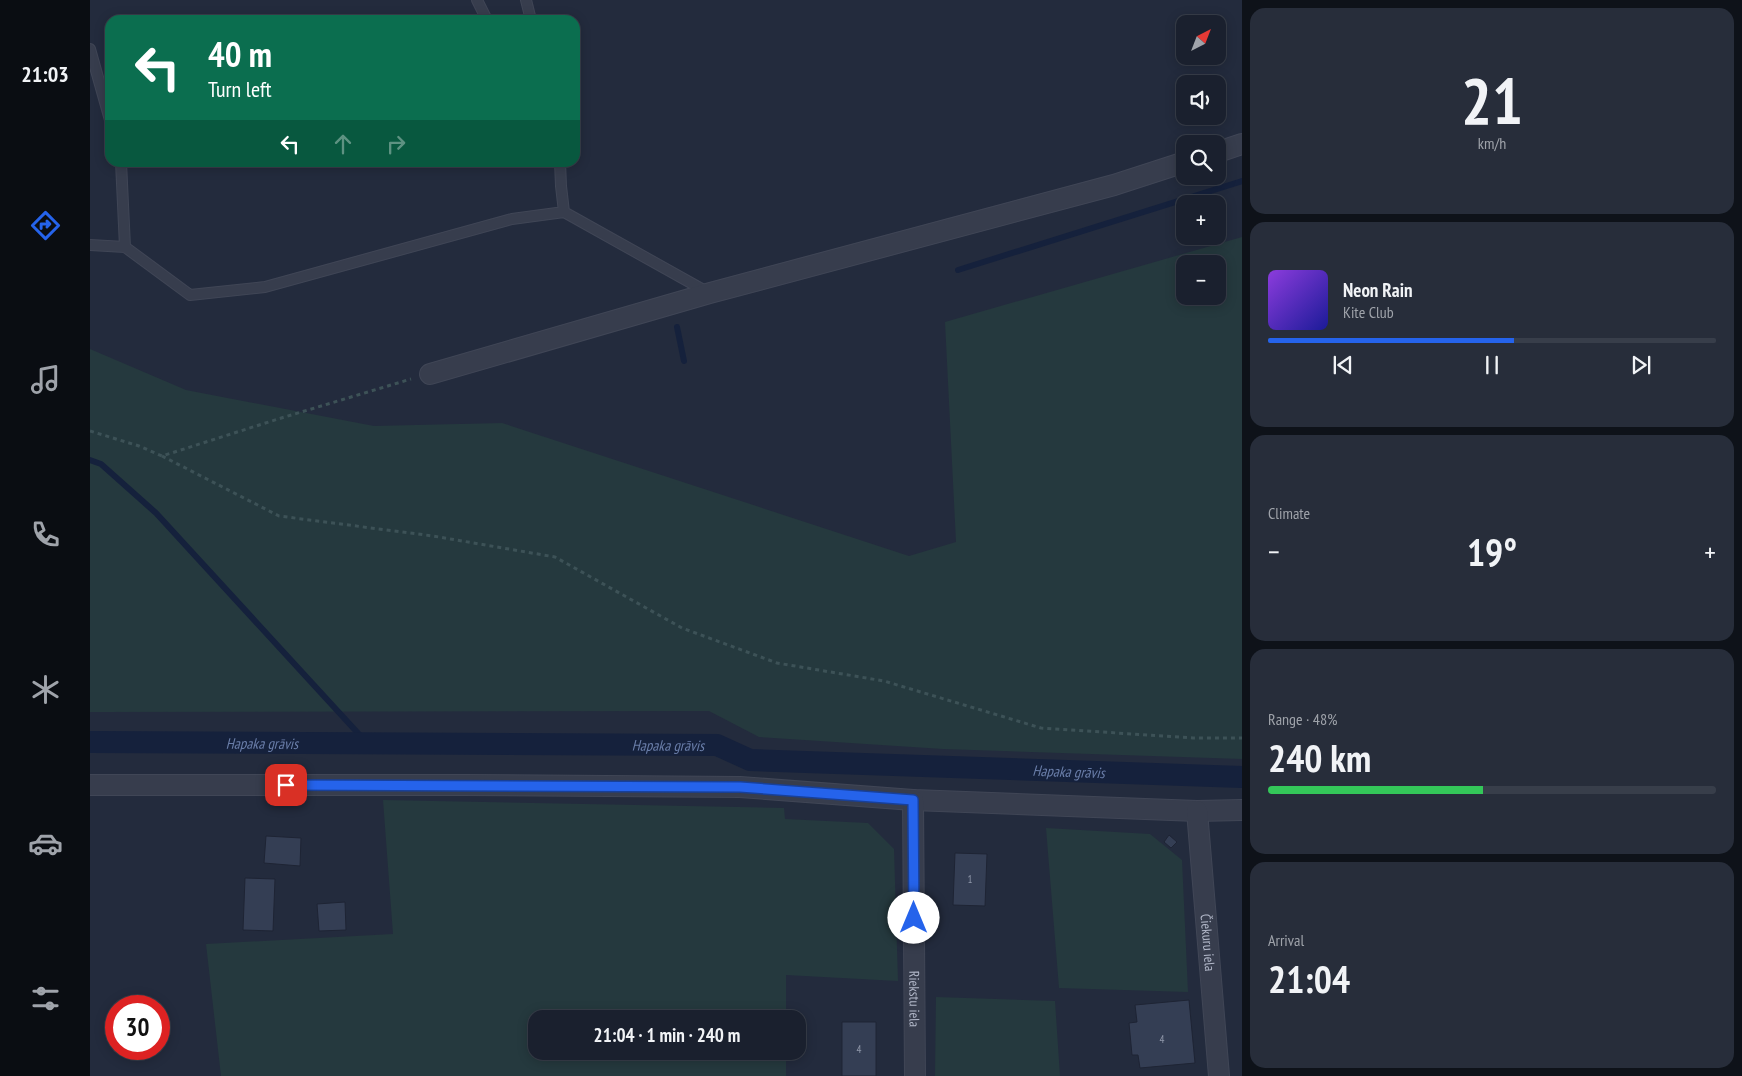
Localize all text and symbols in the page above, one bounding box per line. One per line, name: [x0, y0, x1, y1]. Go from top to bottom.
north arrow: [1176, 15, 1226, 65]
map controls: [1176, 15, 1226, 305]
text: 40 m: [208, 31, 272, 77]
icon: left: [125, 35, 190, 100]
text: 21: [1461, 58, 1523, 142]
text: 21:03: [21, 60, 69, 88]
text: Turn left: [208, 75, 272, 103]
button: sound: [1176, 75, 1226, 125]
icon: left: [276, 130, 304, 158]
icon: ahead: [329, 130, 357, 158]
icon: right: [382, 130, 410, 158]
text: km/h: [1478, 133, 1506, 153]
button: search: [1176, 135, 1226, 185]
button: +: [1176, 195, 1226, 245]
icon: directions: [28, 208, 63, 243]
button: −: [1176, 255, 1226, 305]
text: Neon Rain: [1343, 278, 1412, 302]
text: Kite Club: [1343, 302, 1394, 322]
icon: previous: [1329, 351, 1357, 379]
icon: pause: [1478, 351, 1506, 379]
icon: next: [1627, 351, 1655, 379]
icon: music: [28, 362, 63, 397]
text: Climate: [1268, 503, 1310, 523]
icon: phone: [28, 517, 63, 552]
text: 19°: [1467, 527, 1517, 576]
text: −: [1268, 533, 1280, 570]
text: +: [1704, 533, 1716, 570]
icon: climate: [28, 672, 63, 707]
text: Range · 48%: [1268, 709, 1337, 729]
water label: Hapaka grāvis: [226, 733, 300, 753]
text: 240 km: [1268, 733, 1371, 782]
water label: Hapaka grāvis: [632, 735, 706, 754]
water label: Hapaka grāvis: [1032, 760, 1107, 782]
pin: [265, 764, 307, 806]
icon: arrive: [272, 771, 300, 799]
icon: car: [28, 826, 63, 861]
house number: 1: [968, 872, 973, 886]
position arrow: [887, 891, 939, 943]
street label: Čiekuru iela: [1197, 913, 1219, 972]
text: Arrival: [1268, 930, 1304, 950]
text: 21:04: [1268, 954, 1350, 1003]
street label: Riekstu iela: [905, 971, 924, 1027]
icon: filters: [28, 981, 63, 1016]
speed limit sign: 30: [105, 995, 170, 1060]
text: 21:04 · 1 min · 240 m: [594, 1023, 740, 1047]
house number: 4: [1160, 1032, 1165, 1046]
house number: 4: [857, 1042, 862, 1056]

